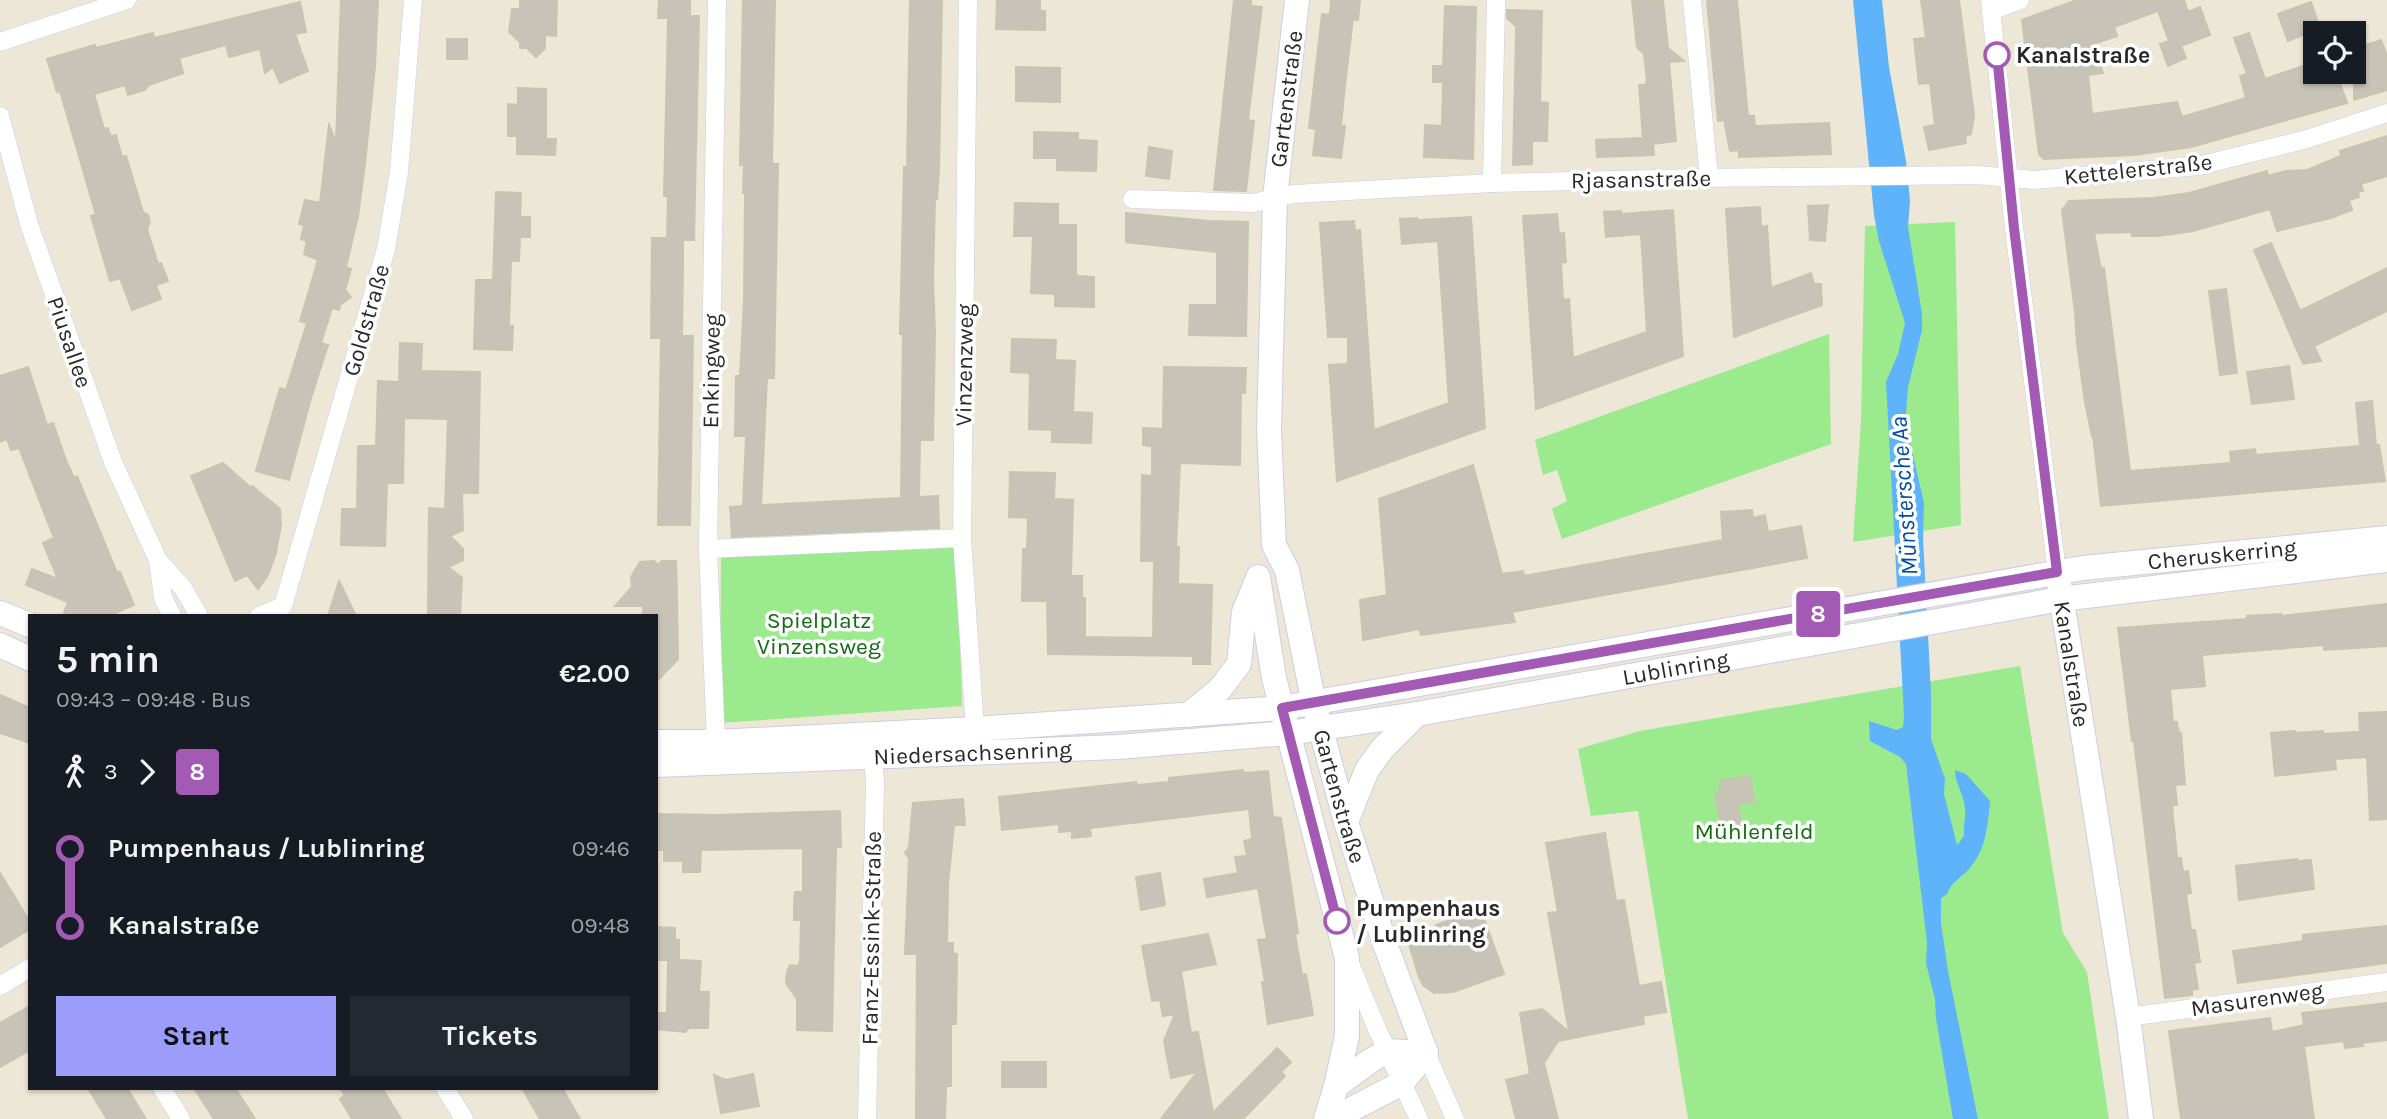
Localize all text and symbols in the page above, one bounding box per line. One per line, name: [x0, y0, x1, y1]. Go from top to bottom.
map controls: [2303, 21, 2366, 84]
button: locate: [2303, 21, 2366, 84]
street label: Gartenstraße: [1265, 29, 1308, 169]
marker: Kanalstraße: [1984, 42, 2010, 68]
place label: Kanalstraße: [2016, 42, 2150, 69]
street label: Kettelerstraße: [2063, 148, 2214, 191]
street label: Rjasanstraße: [1571, 165, 1711, 194]
street label: Goldstraße: [338, 261, 395, 379]
street label: Piusallee: [41, 293, 98, 391]
street label: Vinzenzweg: [950, 303, 979, 427]
street label: Enkingweg: [697, 313, 726, 429]
water label: Münstersche Aa: [1884, 415, 1924, 577]
street label: Cheruskerring: [2147, 534, 2298, 576]
line badge: 8: [1795, 591, 1841, 637]
street label: Kanalstraße: [2048, 599, 2095, 729]
text: 8: [1810, 600, 1826, 628]
park label: Spielplatz Vinzensweg: [757, 607, 881, 660]
text: 5 min: [56, 637, 160, 682]
street label: Lublinring: [1620, 646, 1731, 691]
text: €2.00: [559, 658, 630, 689]
text: 09:43 – 09:48 · Bus: [56, 686, 251, 713]
street label: Gartenstraße: [1308, 726, 1371, 867]
street label: Niedersachsenring: [873, 736, 1073, 771]
icon: walk: [56, 753, 94, 791]
icon: forward: [128, 753, 166, 791]
text: 3: [104, 758, 118, 785]
text: 8: [190, 758, 205, 786]
park label: Mühlenfeld: [1694, 818, 1814, 845]
street label: Franz-Essink-Straße: [856, 831, 887, 1045]
text: Pumpenhaus / Lublinring: [108, 833, 425, 864]
text: 09:46: [572, 835, 630, 862]
place label: Pumpenhaus / Lublinring: [1356, 895, 1501, 948]
marker: Pumpenhaus / Lublinring: [1324, 908, 1350, 934]
text: Kanalstraße: [108, 910, 260, 941]
text: 09:48: [571, 912, 630, 939]
street label: Masurenweg: [2189, 977, 2325, 1022]
button: Start: [56, 996, 336, 1076]
button: Tickets: [350, 996, 630, 1076]

